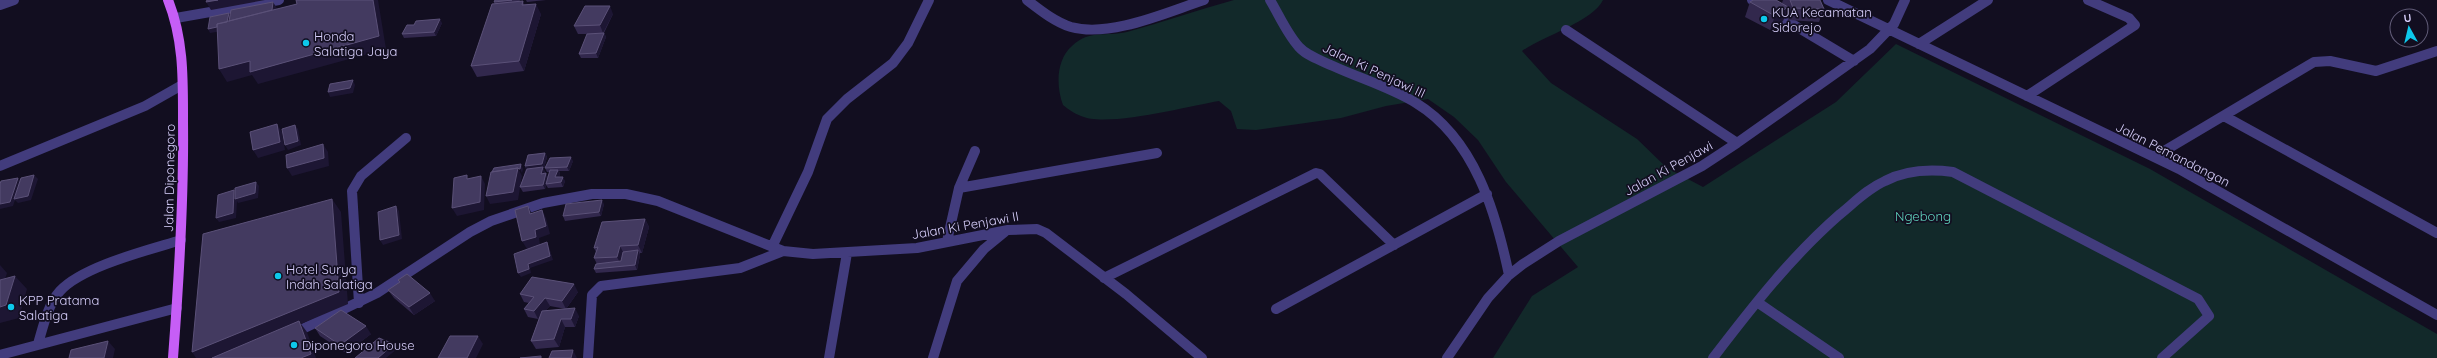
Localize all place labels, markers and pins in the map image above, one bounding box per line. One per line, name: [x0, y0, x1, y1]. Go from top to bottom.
place label: KUA Kecamatan Sidorejo: [1772, 4, 1872, 35]
marker: KUA Kecamatan Sidorejo: [1759, 14, 1769, 24]
place label: Honda Salatiga Jaya: [314, 28, 397, 59]
marker: Honda Salatiga Jaya: [301, 38, 311, 48]
place label: Hotel Surya Indah Salatiga: [286, 261, 373, 292]
marker: Hotel Surya Indah Salatiga: [273, 271, 283, 281]
place label: KPP Pratama Salatiga: [19, 292, 99, 323]
marker: KPP Pratama Salatiga: [6, 302, 16, 312]
place label: Diponegoro House: [302, 337, 415, 353]
marker: Diponegoro House: [289, 340, 299, 350]

